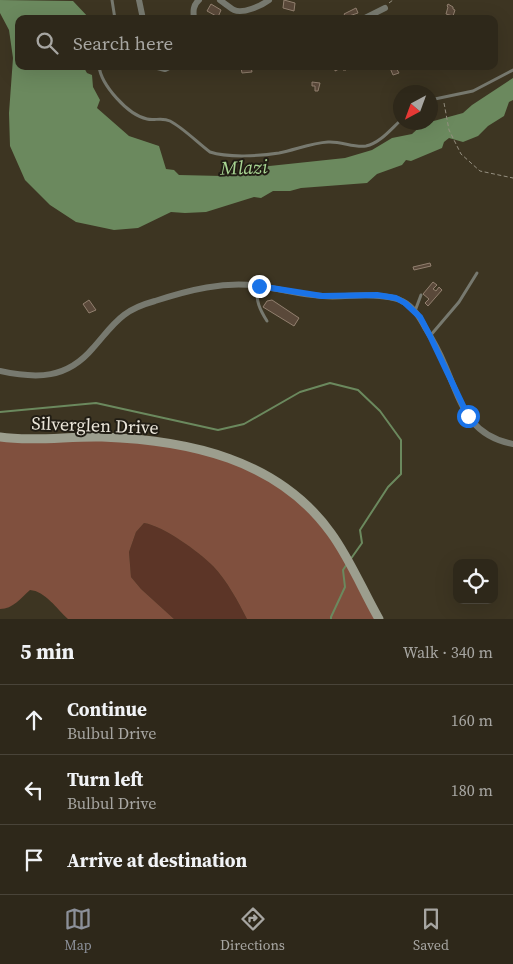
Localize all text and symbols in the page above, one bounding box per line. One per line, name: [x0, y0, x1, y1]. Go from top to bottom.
search box: [15, 15, 498, 70]
icon: search: [33, 29, 61, 57]
text: Search here: [73, 30, 173, 56]
north arrow: [393, 85, 438, 130]
water label: Mlazi: [219, 153, 268, 181]
route end: [248, 275, 271, 298]
route start: [457, 405, 480, 428]
street label: Silverglen Drive: [31, 410, 159, 440]
map controls: [453, 559, 498, 604]
button: locate: [453, 559, 498, 604]
text: 5 min: [20, 637, 75, 666]
text: Walk · 340 m: [403, 641, 493, 663]
text: Continue: [67, 696, 147, 722]
icon: ahead: [20, 706, 48, 734]
text: 160 m: [451, 709, 493, 731]
text: Bulbul Drive: [67, 722, 156, 744]
text: Turn left: [67, 766, 143, 792]
icon: left: [20, 776, 48, 804]
text: 180 m: [451, 779, 493, 801]
text: Bulbul Drive: [67, 792, 156, 814]
icon: arrive: [20, 846, 48, 874]
text: Arrive at destination: [67, 847, 247, 873]
tab: Map: [64, 905, 92, 955]
tab: Directions: [220, 905, 285, 955]
tab: Saved: [413, 905, 449, 955]

